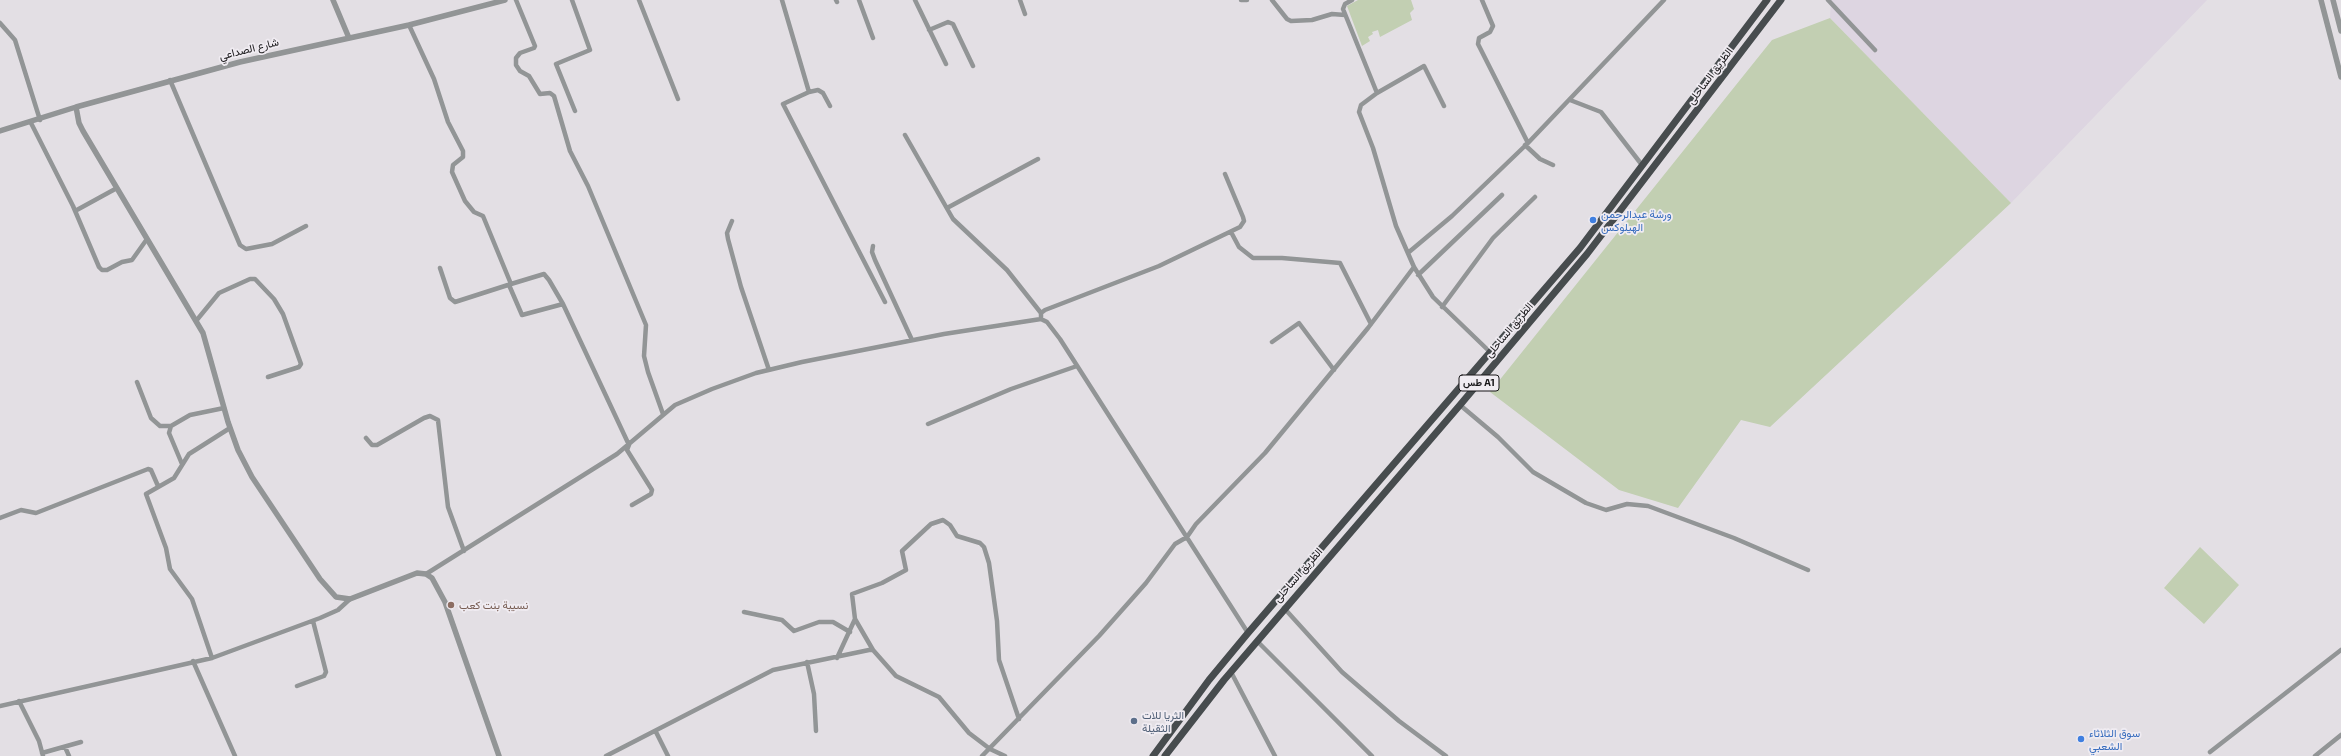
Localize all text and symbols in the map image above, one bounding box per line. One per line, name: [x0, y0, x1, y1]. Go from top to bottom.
street label: شارع الصداعي: [218, 35, 280, 63]
street label: الطريق الساحلى: [1684, 45, 1736, 107]
place label: ورشة عبدالرحمن الهيلوكس: [1601, 207, 1672, 233]
marker: ورشة عبدالرحمن الهيلوكس: [1588, 215, 1598, 225]
street label: الطريق الساحلى: [1482, 300, 1536, 360]
road number: طس A1: [1459, 375, 1499, 391]
street label: الطريق الساحلى: [1271, 545, 1325, 605]
place label: نسيبة بنت كعب: [459, 598, 528, 612]
marker: نسيبة بنت كعب: [446, 600, 456, 610]
place label: الثريا للات الثقيلة: [1142, 708, 1184, 734]
marker: الثريا للات الثقيلة: [1129, 716, 1139, 726]
place label: سوق الثلاثاء الشعبي: [2089, 726, 2140, 752]
marker: سوق الثلاثاء الشعبي: [2076, 734, 2086, 744]

